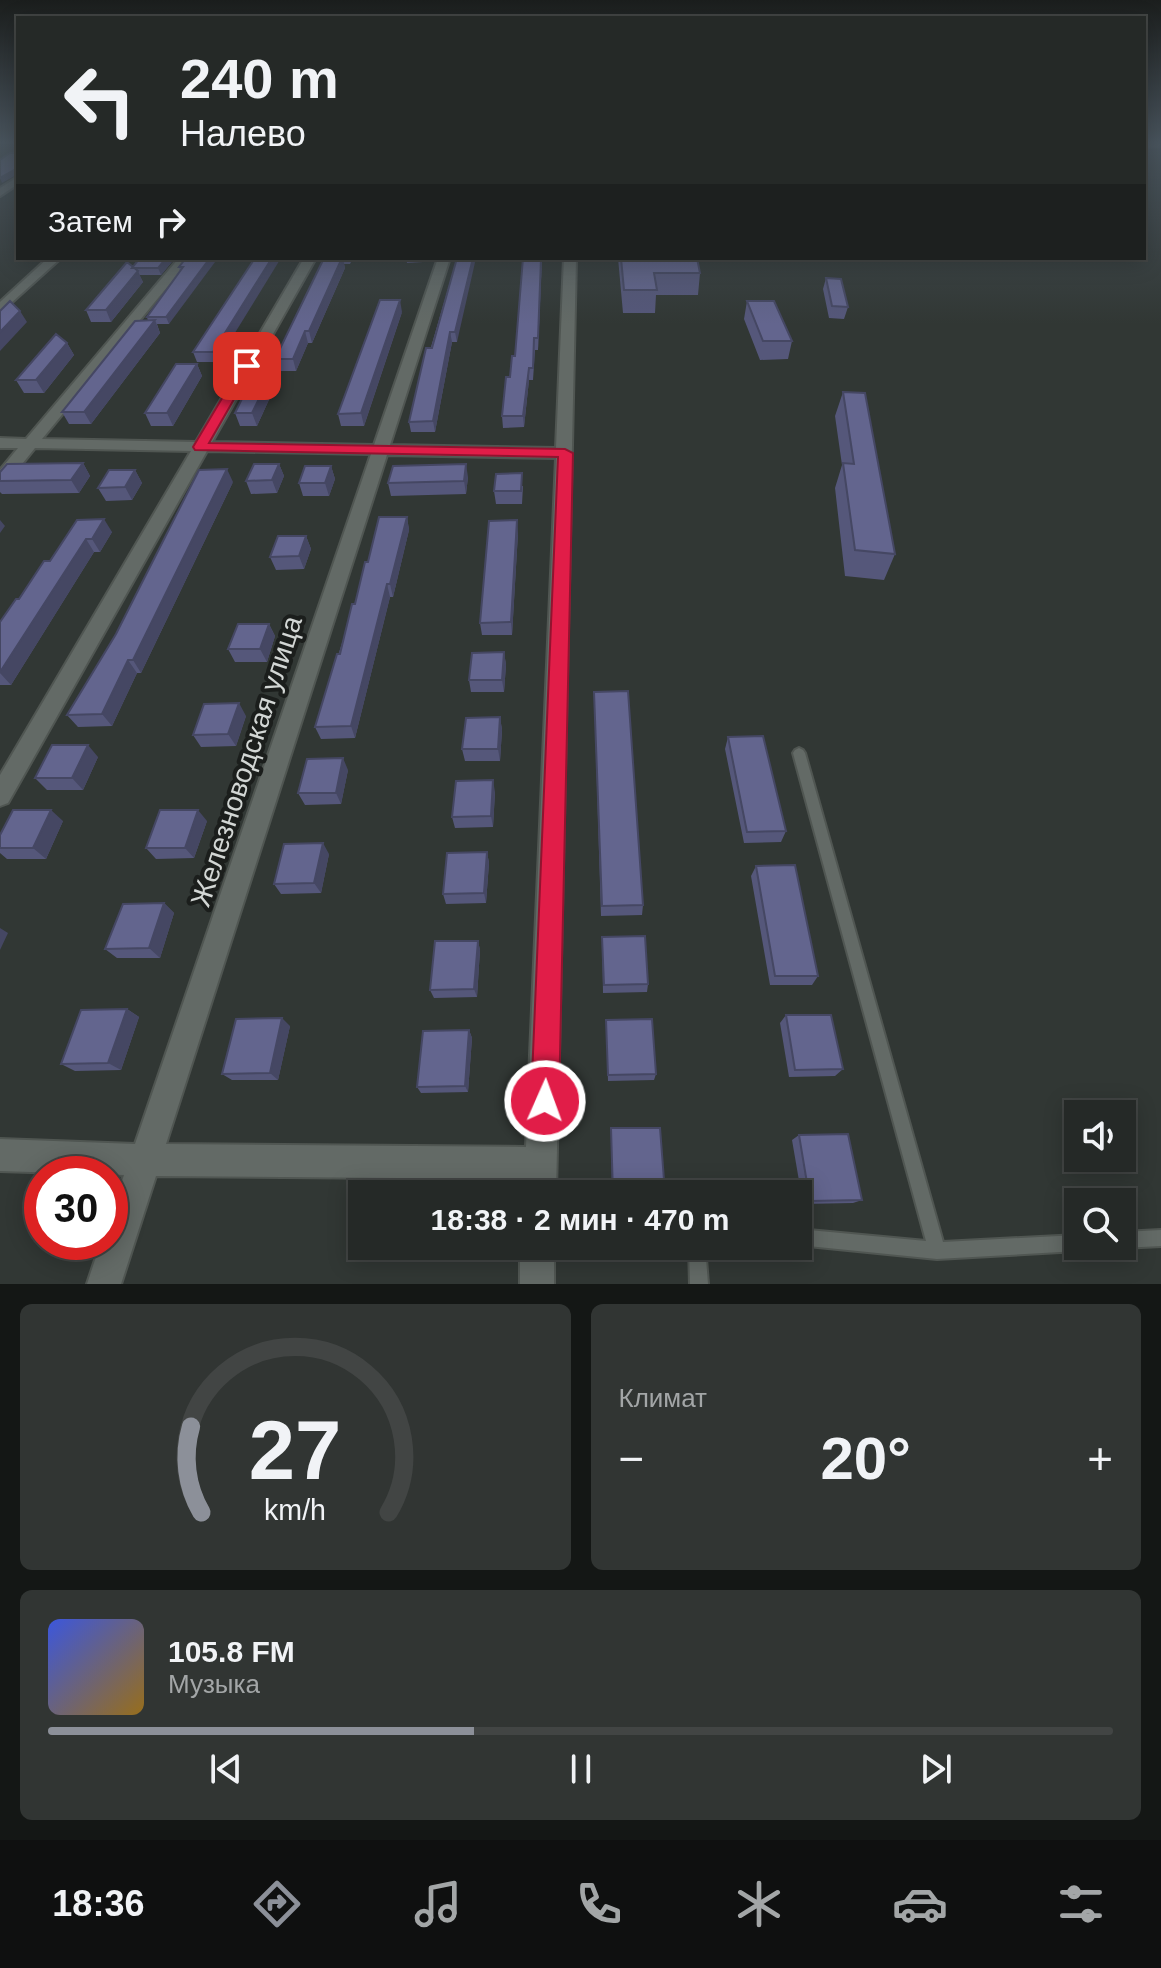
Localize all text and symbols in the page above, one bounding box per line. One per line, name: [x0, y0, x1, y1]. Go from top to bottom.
text: 240 m: [180, 47, 339, 110]
icon: left: [48, 48, 152, 152]
text: Налево: [180, 113, 306, 154]
icon: right: [149, 200, 193, 244]
text: Затем: [48, 205, 133, 238]
pin: [213, 332, 281, 400]
icon: arrive: [225, 344, 269, 388]
street label: Железноводская улица: [185, 612, 308, 910]
position arrow: [503, 1059, 587, 1143]
map controls: [1064, 1100, 1136, 1260]
button: sound: [1064, 1100, 1136, 1172]
speed limit sign: 30: [24, 1156, 128, 1260]
button: search: [1064, 1188, 1136, 1260]
text: 18:38 · 2 мин · 470 m: [431, 1203, 729, 1236]
text: Климат: [619, 1383, 707, 1413]
text: 27: [249, 1404, 342, 1497]
text: 20°: [820, 1425, 911, 1492]
text: −: [619, 1434, 644, 1483]
text: +: [1087, 1434, 1113, 1483]
text: km/h: [264, 1494, 326, 1526]
text: 105.8 FM: [168, 1635, 295, 1668]
text: Музыка: [168, 1669, 260, 1699]
icon: previous: [204, 1747, 248, 1791]
icon: pause: [559, 1747, 603, 1791]
icon: next: [914, 1747, 958, 1791]
icon: directions: [249, 1876, 305, 1932]
icon: music: [410, 1876, 466, 1932]
icon: phone: [571, 1876, 627, 1932]
icon: climate: [731, 1876, 787, 1932]
icon: car: [892, 1876, 948, 1932]
icon: filters: [1053, 1876, 1109, 1932]
text: 18:36: [52, 1883, 144, 1924]

